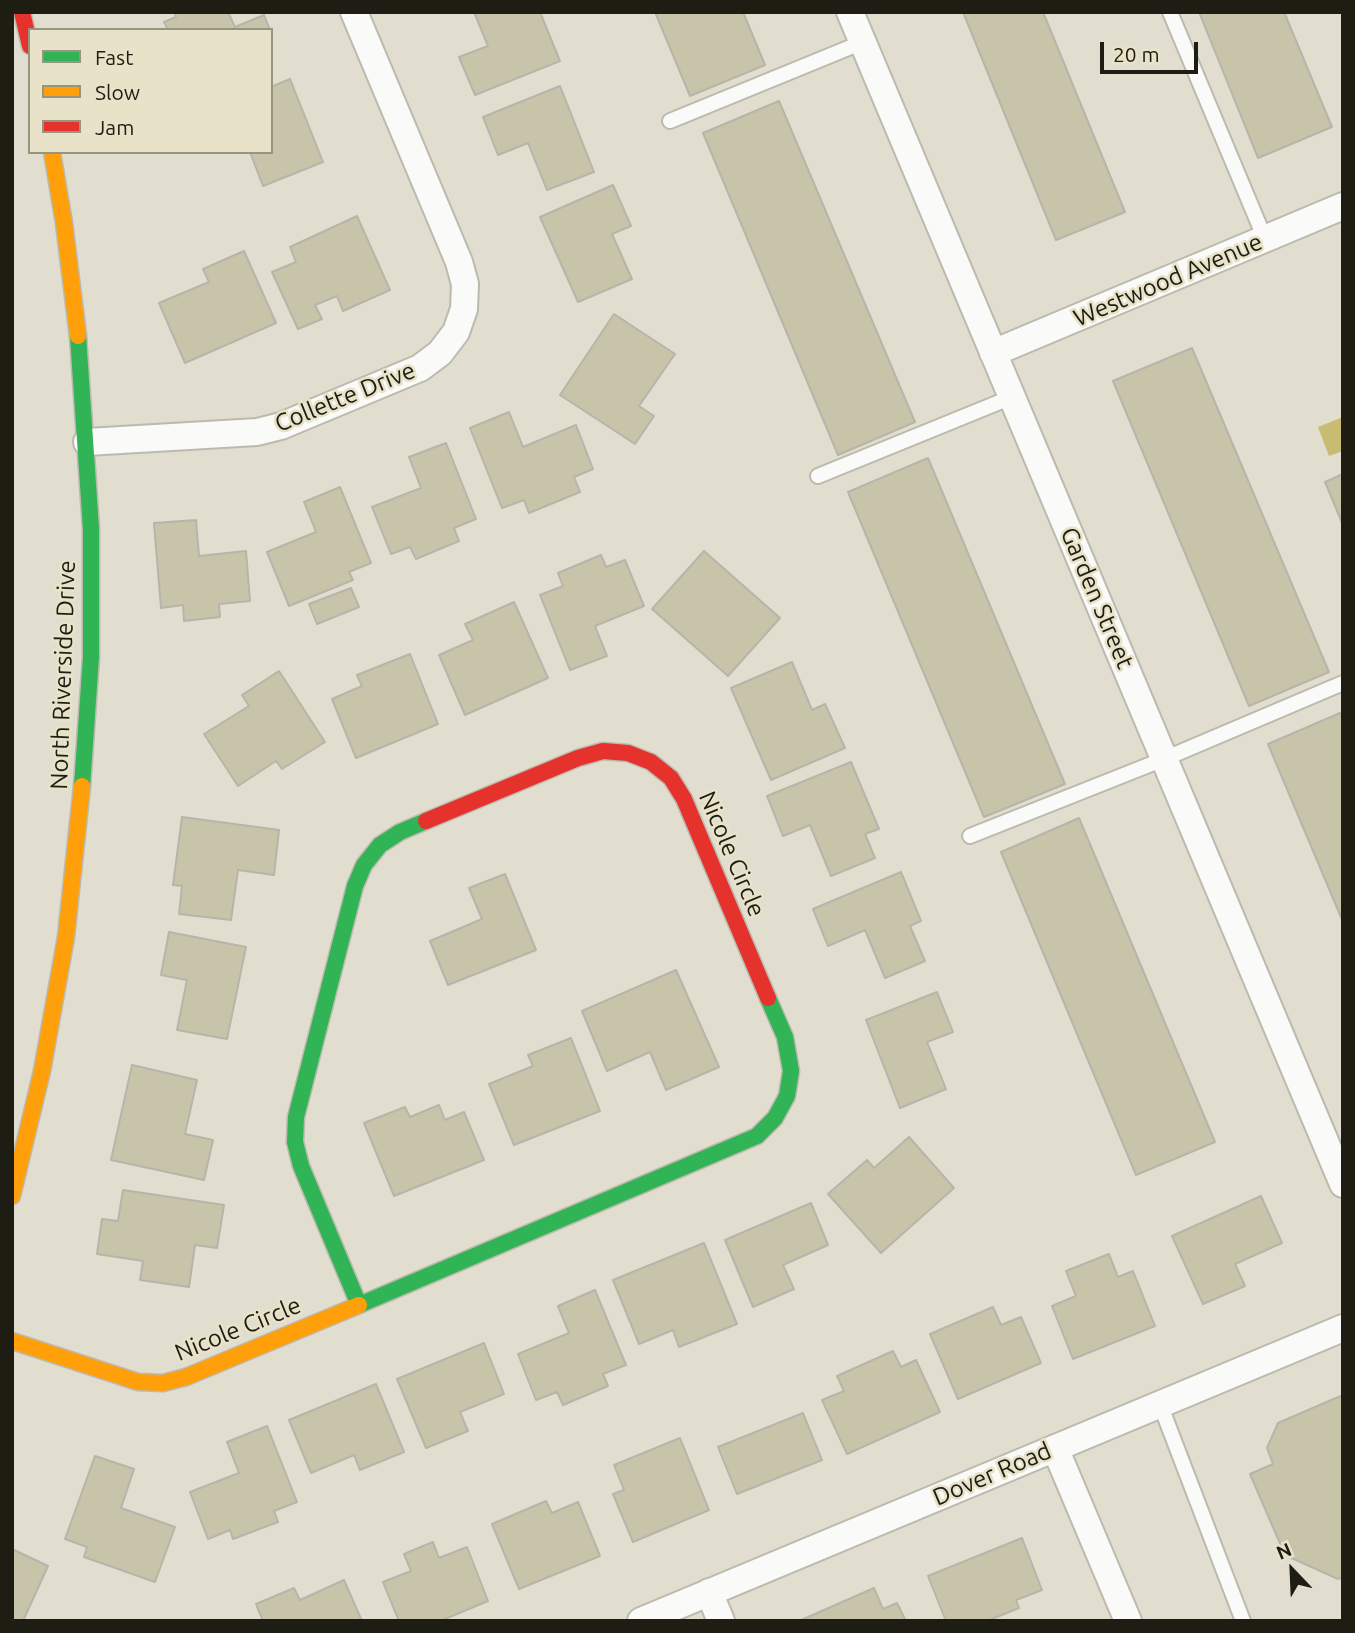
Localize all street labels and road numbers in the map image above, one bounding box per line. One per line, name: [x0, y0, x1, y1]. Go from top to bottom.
street label: Westwood Avenue: [1069, 227, 1267, 333]
street label: Collette Drive: [271, 356, 419, 438]
street label: Garden Street: [1054, 523, 1140, 673]
street label: North Riverside Drive: [45, 560, 81, 790]
street label: Nicole Circle: [693, 787, 771, 921]
street label: Nicole Circle: [171, 1291, 305, 1367]
street label: Dover Road: [928, 1436, 1056, 1512]

